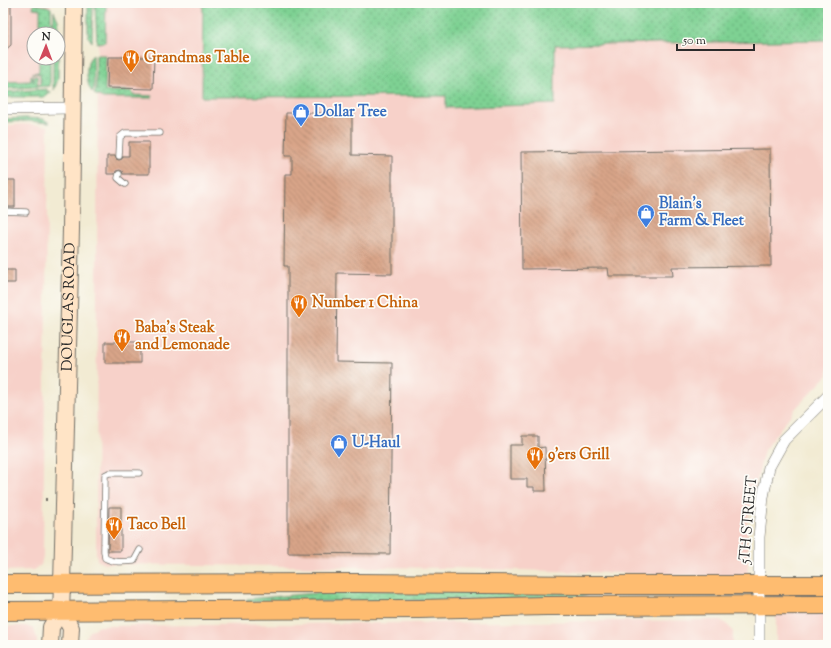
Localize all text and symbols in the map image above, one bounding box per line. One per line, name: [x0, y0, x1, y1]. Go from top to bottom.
north arrow: [26, 26, 66, 66]
scale bar: [677, 26, 754, 52]
text: N: [41, 29, 51, 45]
text: 50 m: [682, 32, 706, 50]
restaurant icon: Grandmas Table: [121, 48, 141, 73]
place label: Grandmas Table: [144, 48, 250, 69]
shop icon: Dollar Tree: [291, 102, 311, 127]
place label: Dollar Tree: [314, 102, 387, 123]
place label: Blain's Farm & Fleet: [659, 194, 745, 232]
shop icon: Blain's Farm & Fleet: [636, 203, 656, 228]
street label: DOUGLAS ROAD: [57, 242, 81, 372]
restaurant icon: Number 1 China: [289, 293, 309, 318]
place label: Number 1 China: [312, 293, 418, 314]
place label: Baba's Steak and Lemonade: [135, 318, 230, 356]
restaurant icon: Baba's Steak and Lemonade: [112, 327, 132, 352]
shop icon: U-Haul: [329, 433, 349, 458]
place label: U-Haul: [352, 433, 401, 454]
restaurant icon: 9'ers Grill: [525, 445, 545, 470]
place label: 9'ers Grill: [548, 445, 611, 466]
street label: 5TH STREET: [735, 475, 763, 566]
restaurant icon: Taco Bell: [104, 515, 124, 540]
place label: Taco Bell: [127, 515, 187, 536]

